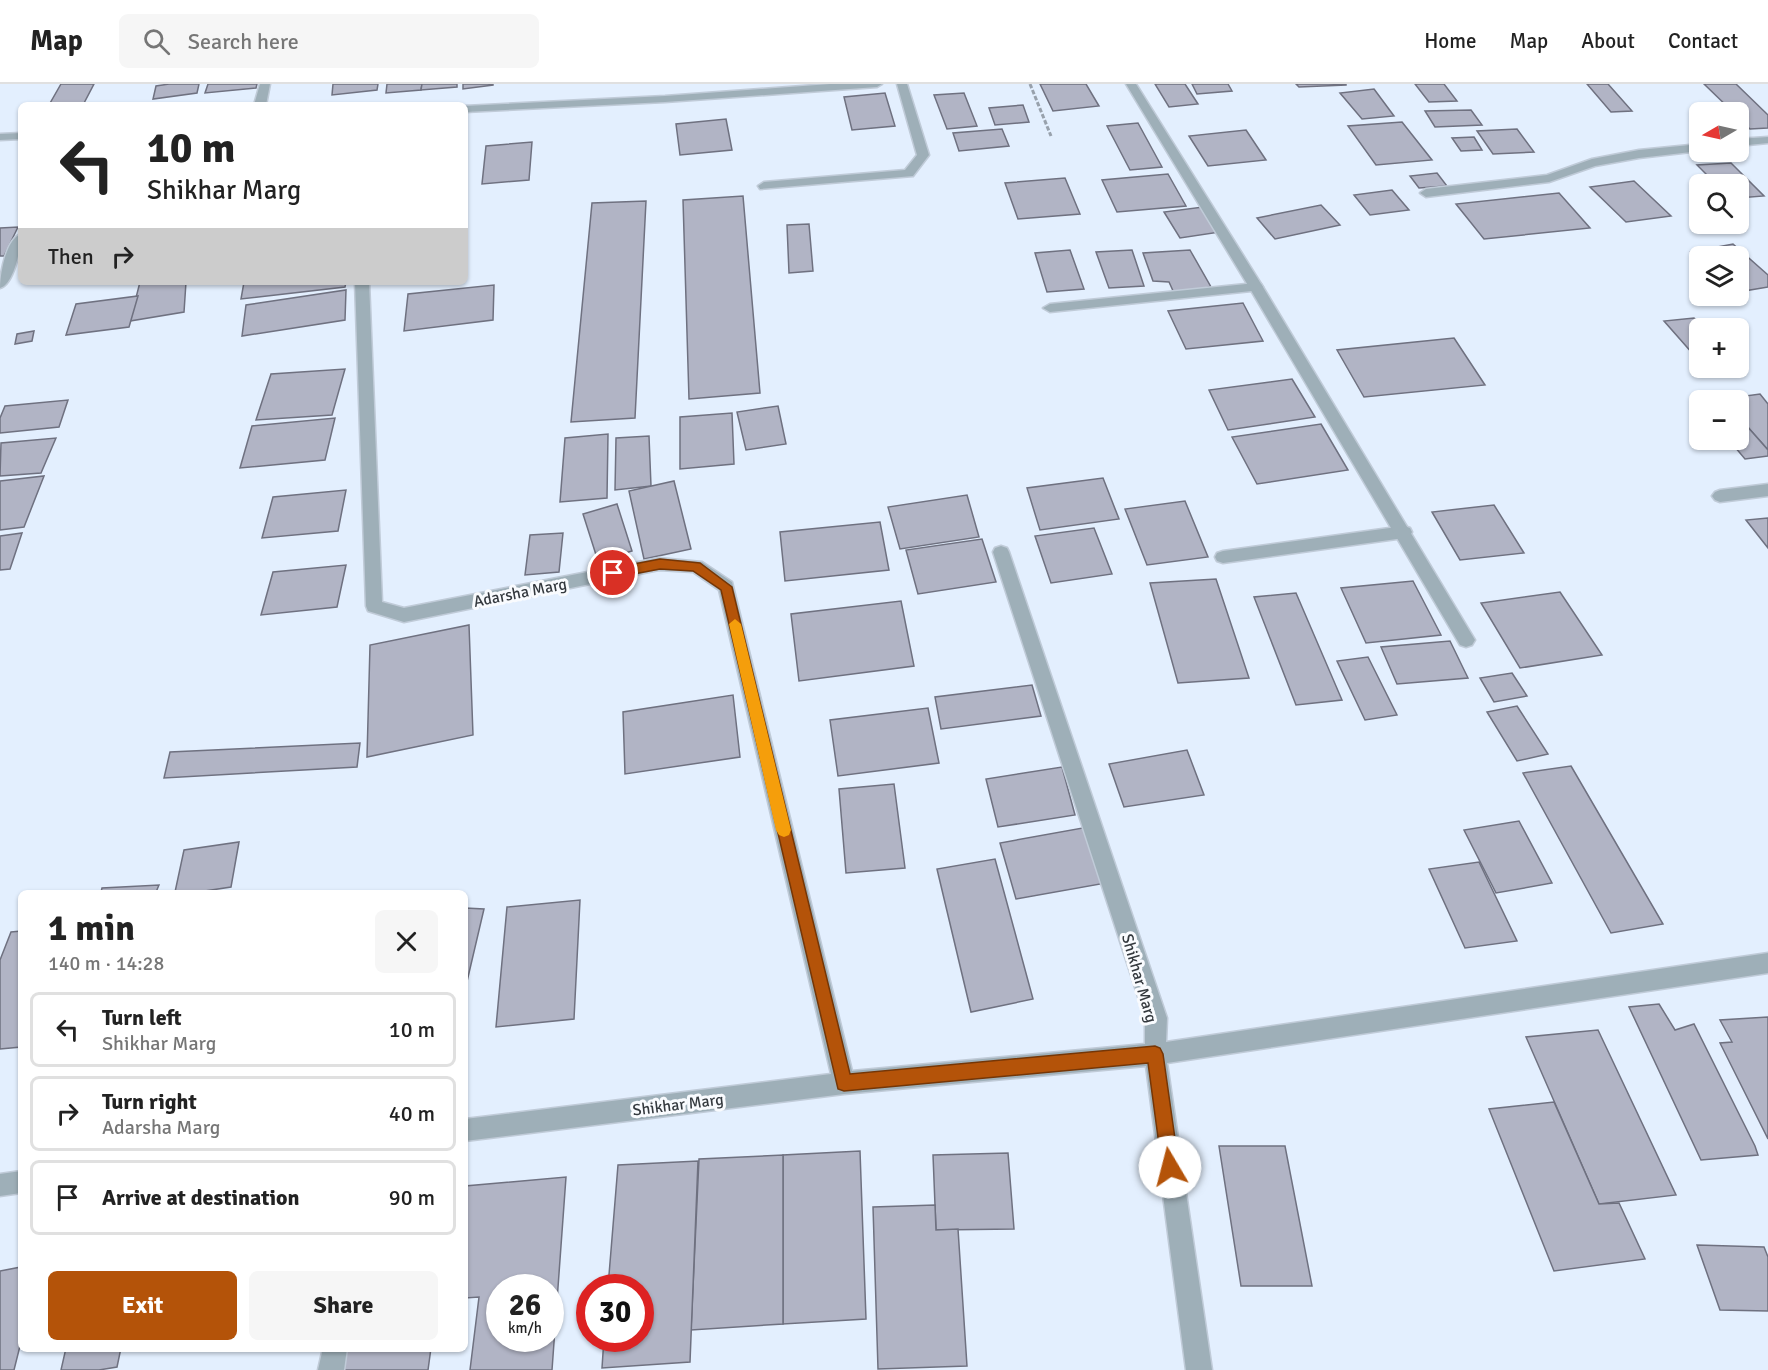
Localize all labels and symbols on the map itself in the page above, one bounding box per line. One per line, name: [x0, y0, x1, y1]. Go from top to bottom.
north arrow: [1689, 102, 1749, 162]
pin: [587, 547, 638, 598]
street label: Adarsha Marg: [472, 574, 569, 612]
street label: Shikhar Marg: [1117, 932, 1161, 1025]
street label: Shikhar Marg: [632, 1089, 725, 1120]
position arrow: [1138, 1135, 1202, 1199]
speed limit sign: 30: [576, 1274, 654, 1352]

